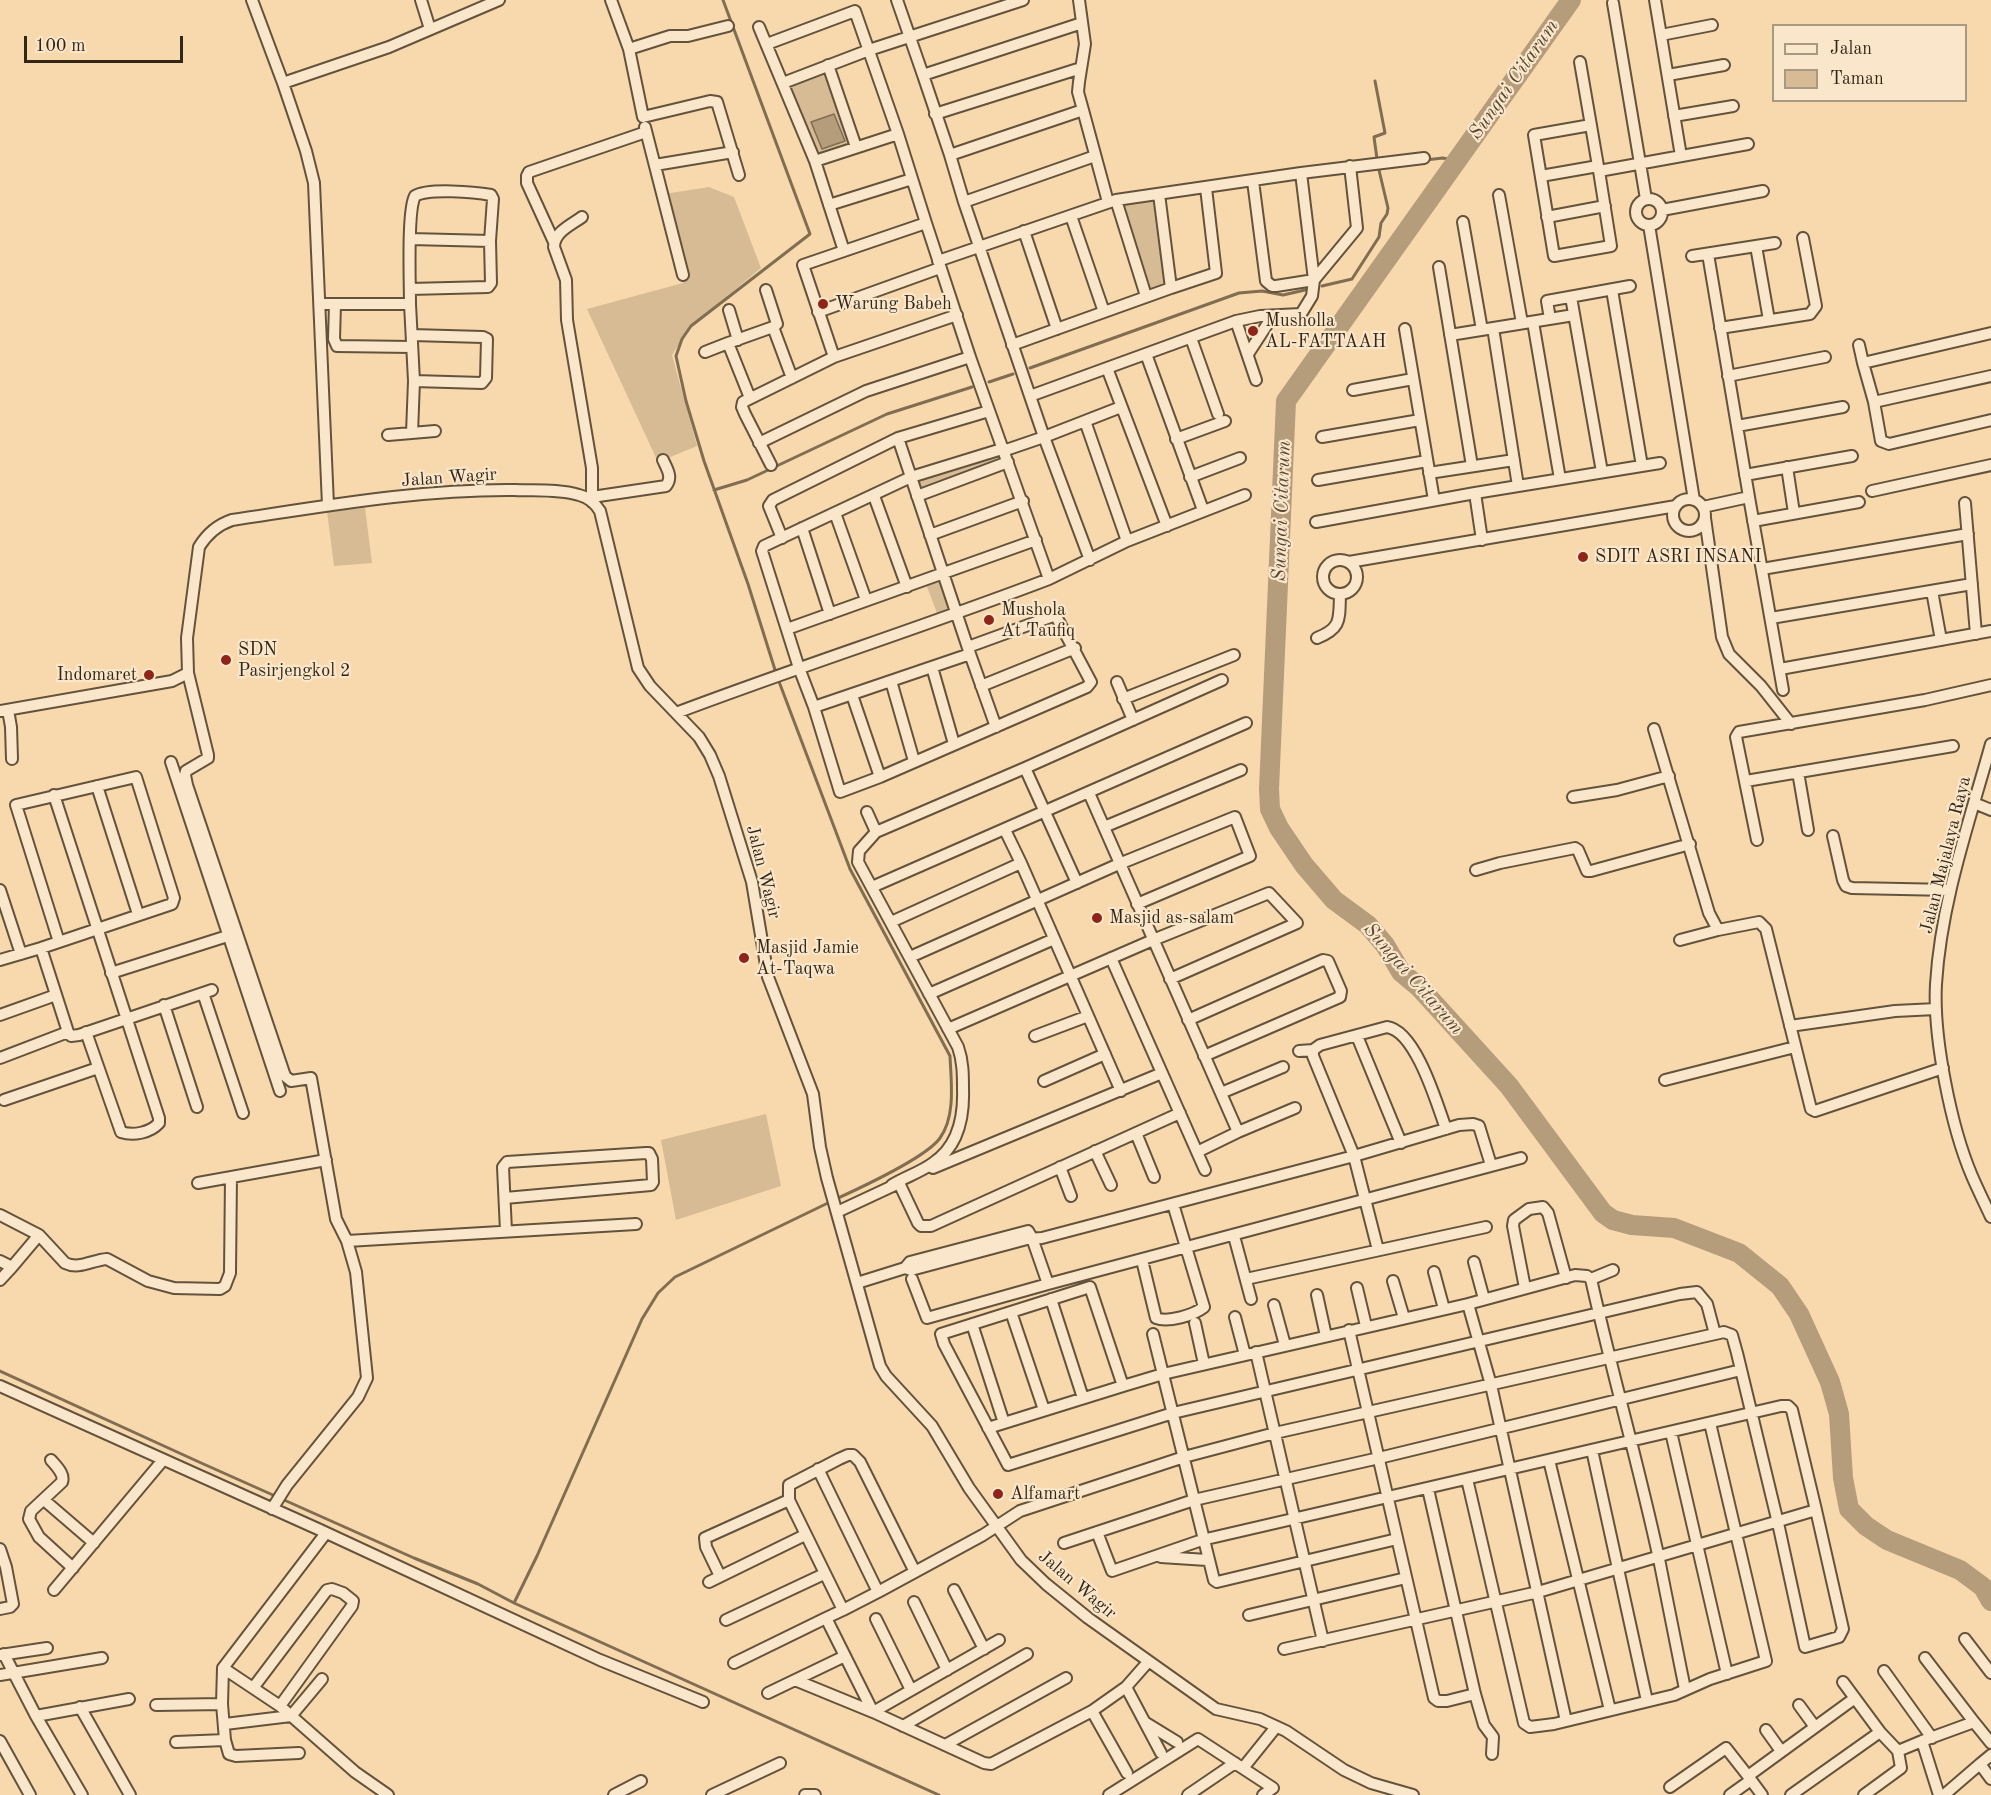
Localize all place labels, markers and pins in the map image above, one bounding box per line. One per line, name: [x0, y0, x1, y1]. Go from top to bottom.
place label: Warung Babeh: [835, 293, 952, 315]
marker: Warung Babeh: [816, 297, 830, 311]
place label: Musholla AL-FATTAAH: [1265, 310, 1386, 352]
marker: Musholla AL-FATTAAH: [1246, 324, 1260, 338]
place label: SDIT ASRI INSANI: [1595, 546, 1761, 568]
marker: SDIT ASRI INSANI: [1576, 550, 1590, 564]
place label: Mushola At Taufiq: [1001, 599, 1075, 642]
marker: Mushola At Taufiq: [982, 613, 996, 627]
place label: SDN Pasirjengkol 2: [238, 639, 350, 682]
marker: SDN Pasirjengkol 2: [219, 653, 233, 667]
place label: Indomaret: [57, 664, 137, 686]
marker: Indomaret: [142, 668, 156, 682]
place label: Masjid as-salam: [1109, 907, 1234, 929]
marker: Masjid as-salam: [1090, 911, 1104, 925]
place label: Masjid Jamie At-Taqwa: [756, 937, 859, 980]
marker: Masjid Jamie At-Taqwa: [737, 951, 751, 965]
place label: Alfamart: [1010, 1483, 1080, 1505]
marker: Alfamart: [991, 1487, 1005, 1501]

